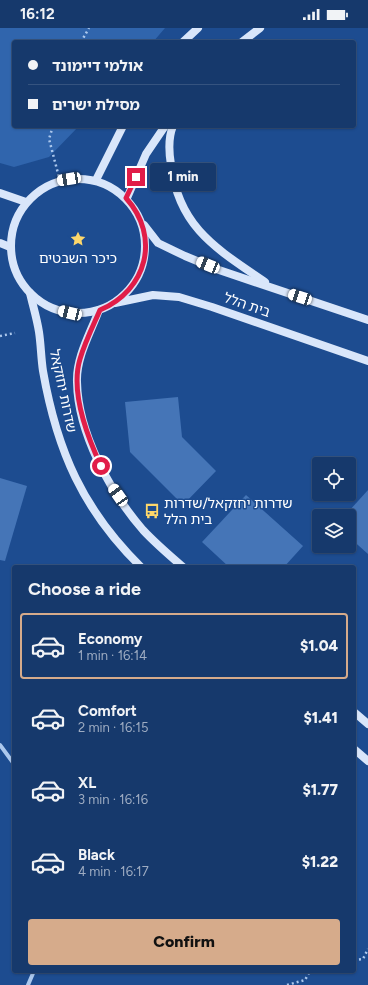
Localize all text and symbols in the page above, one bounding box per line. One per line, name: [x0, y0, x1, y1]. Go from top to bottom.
text: 16:12: [20, 5, 55, 23]
text: אולמי דיימונד: [52, 57, 143, 75]
text: מסילת ישרים: [52, 96, 140, 114]
callout: 1 min: [150, 163, 216, 191]
route end: [127, 168, 145, 186]
text: 1 min: [167, 169, 199, 184]
car: [56, 171, 82, 187]
place icon: כיכר השבטים: [69, 230, 87, 248]
place label: כיכר השבטים: [39, 250, 117, 267]
car: [195, 255, 221, 275]
car: [287, 288, 313, 306]
street label: בית הלל: [221, 289, 273, 321]
car: [57, 304, 83, 322]
street label: שדרות יחזקאל: [46, 348, 80, 434]
route start: [92, 457, 110, 475]
map controls: [312, 457, 356, 553]
button: locate: [312, 457, 356, 501]
car: [106, 482, 130, 508]
place label: שדרות יחזקאל/שדרות בית הלל: [164, 495, 293, 528]
bus stop icon: שדרות יחזקאל/שדרות בית הלל: [143, 502, 161, 520]
button: layers: [312, 509, 356, 553]
text: Choose a ride: [28, 578, 141, 600]
icon: car: [30, 628, 66, 664]
text: Economy: [78, 630, 143, 648]
text: $1.04: [300, 637, 338, 655]
text: 1 min · 16:14: [78, 648, 147, 663]
icon: car: [30, 700, 66, 736]
text: Comfort: [78, 702, 137, 720]
text: $1.41: [303, 709, 338, 727]
text: 2 min · 16:15: [78, 720, 148, 735]
icon: car: [30, 772, 66, 808]
text: XL: [78, 774, 96, 792]
text: $1.77: [302, 781, 338, 799]
text: 3 min · 16:16: [78, 792, 148, 807]
icon: car: [30, 844, 66, 880]
text: Black: [78, 846, 115, 864]
text: $1.22: [302, 853, 338, 871]
text: 4 min · 16:17: [78, 864, 149, 879]
button: Confirm: [28, 919, 340, 965]

